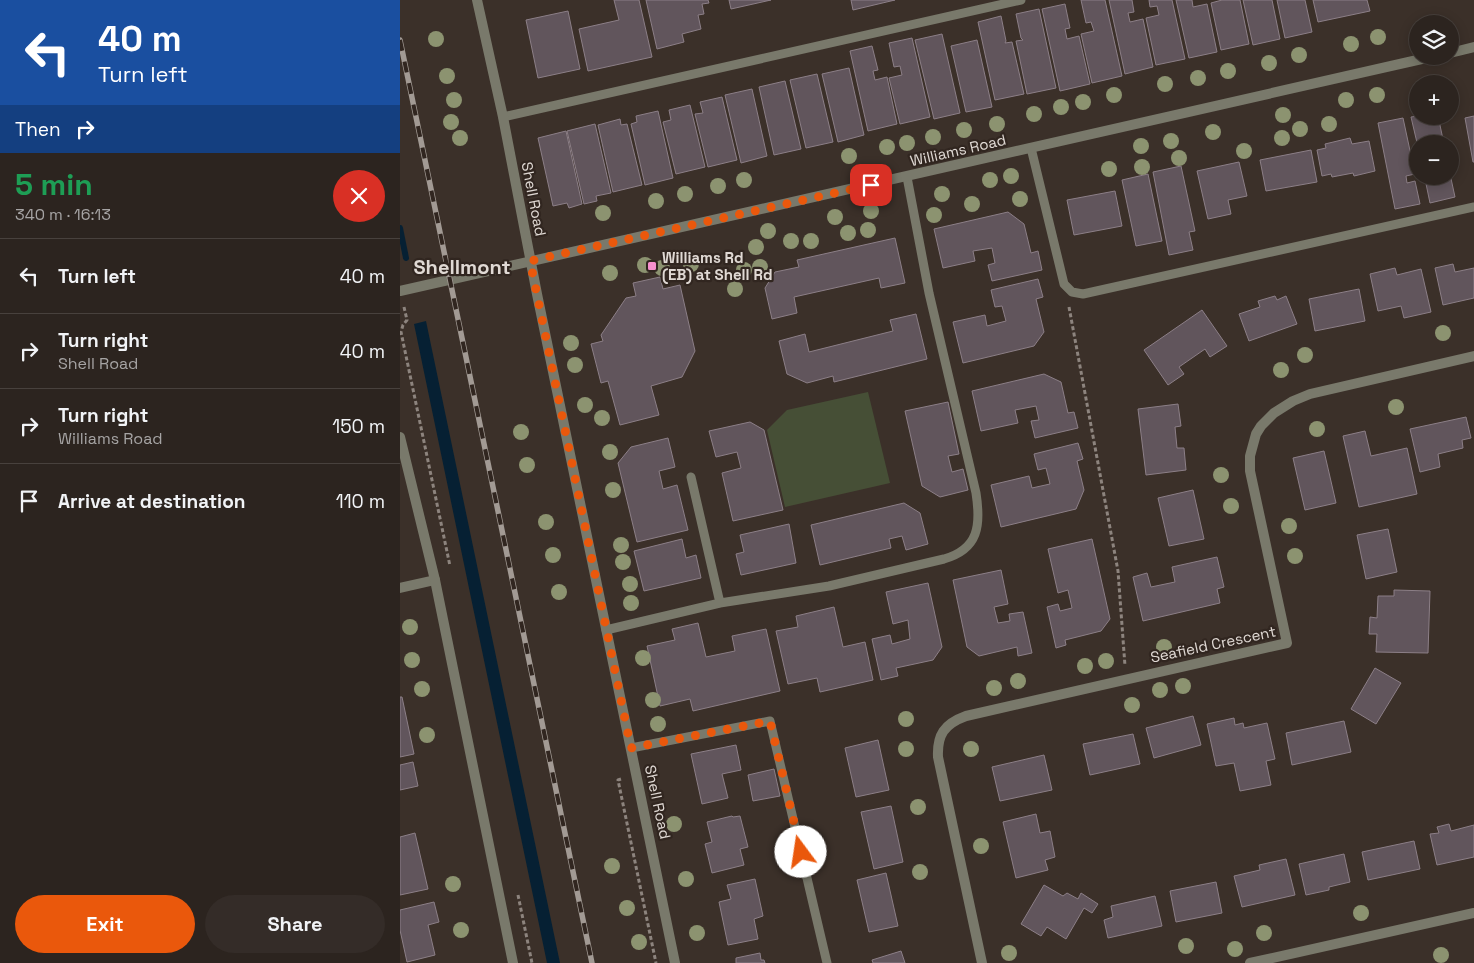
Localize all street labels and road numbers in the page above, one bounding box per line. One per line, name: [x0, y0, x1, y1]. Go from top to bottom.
street label: Williams Road: [908, 130, 1008, 170]
street label: Shell Road: [517, 160, 551, 238]
street label: Seafield Crescent: [1149, 621, 1278, 667]
street label: Shell Road: [641, 763, 675, 841]

